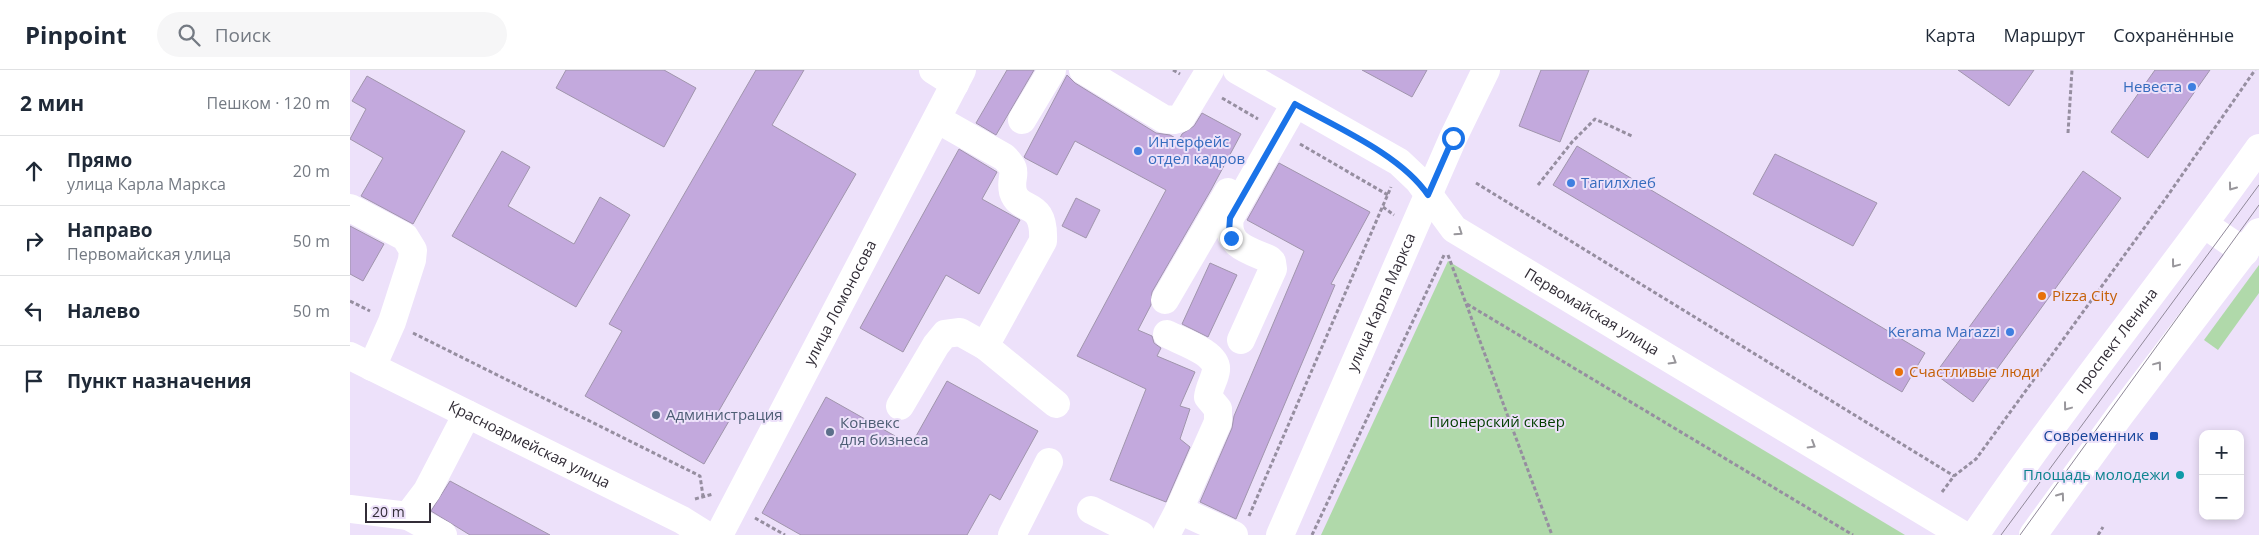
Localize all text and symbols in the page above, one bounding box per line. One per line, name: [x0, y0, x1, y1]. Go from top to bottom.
search box: [157, 12, 507, 57]
text: Pinpoint: [25, 18, 127, 51]
icon: search: [175, 21, 203, 49]
text: Поиск: [215, 22, 271, 48]
text: Карта: [1925, 23, 1975, 47]
text: Маршрут: [2003, 23, 2085, 47]
text: Сохранённые: [2113, 23, 2234, 47]
place label: Невеста: [2123, 76, 2182, 96]
marker: Невеста: [2186, 81, 2198, 93]
text: 2 мин: [20, 89, 84, 117]
text: Пешком · 120 m: [207, 92, 330, 114]
route start: [1442, 127, 1465, 150]
place label: Интерфейс отдел кадров: [1148, 131, 1245, 168]
marker: Интерфейс отдел кадров: [1132, 145, 1144, 157]
text: Прямо: [67, 147, 132, 173]
icon: ahead: [20, 157, 48, 185]
text: 20 m: [293, 160, 330, 182]
place label: Тагилхлеб: [1581, 172, 1656, 192]
text: улица Карла Маркса: [67, 173, 226, 195]
marker: Тагилхлеб: [1565, 177, 1577, 189]
one-way arrow: [2229, 181, 2238, 190]
text: Направо: [67, 217, 153, 243]
one-way arrow: [1453, 226, 1463, 235]
icon: right: [20, 227, 48, 255]
route end: [1220, 227, 1243, 250]
street label: улица Карла Маркса: [1342, 229, 1420, 374]
text: 50 m: [293, 230, 330, 252]
street label: улица Ломоносова: [798, 236, 880, 368]
text: Первомайская улица: [67, 243, 231, 265]
one-way arrow: [2173, 258, 2181, 267]
street label: Первомайская улица: [1521, 263, 1663, 359]
street label: проспект Ленина: [2069, 284, 2161, 397]
place label: Pizza City: [2052, 285, 2118, 305]
marker: Pizza City: [2036, 290, 2048, 302]
icon: left: [20, 297, 48, 325]
text: Налево: [67, 298, 140, 324]
text: 50 m: [293, 300, 330, 322]
place label: Kerama Marazzi: [1888, 321, 2000, 341]
marker: Kerama Marazzi: [2004, 326, 2016, 338]
one-way arrow: [1668, 355, 1677, 365]
place label: Счастливые люди: [1909, 361, 2040, 381]
one-way arrow: [2153, 362, 2161, 371]
marker: Счастливые люди: [1893, 366, 1905, 378]
icon: arrive: [20, 367, 48, 395]
text: Пункт назначения: [67, 368, 252, 394]
street label: Красноармейская улица: [446, 395, 614, 492]
one-way arrow: [2064, 401, 2073, 411]
place label: Администрация: [666, 404, 783, 424]
marker: Администрация: [650, 409, 662, 421]
park label: Пионерский сквер: [1429, 411, 1565, 431]
place label: Конвекс для бизнеса: [840, 412, 929, 449]
place label: Современник: [2044, 425, 2144, 445]
marker: Конвекс для бизнеса: [824, 426, 836, 438]
marker: Современник: [2148, 430, 2160, 442]
map controls: [2199, 430, 2244, 520]
button: +: [2199, 430, 2244, 475]
one-way arrow: [1807, 438, 1816, 448]
place label: Площадь молодежи: [2023, 464, 2170, 484]
marker: Площадь молодежи: [2174, 469, 2186, 481]
button: −: [2199, 475, 2244, 520]
one-way arrow: [2056, 493, 2064, 502]
scale bar: [365, 500, 431, 523]
text: 20 m: [372, 502, 405, 521]

